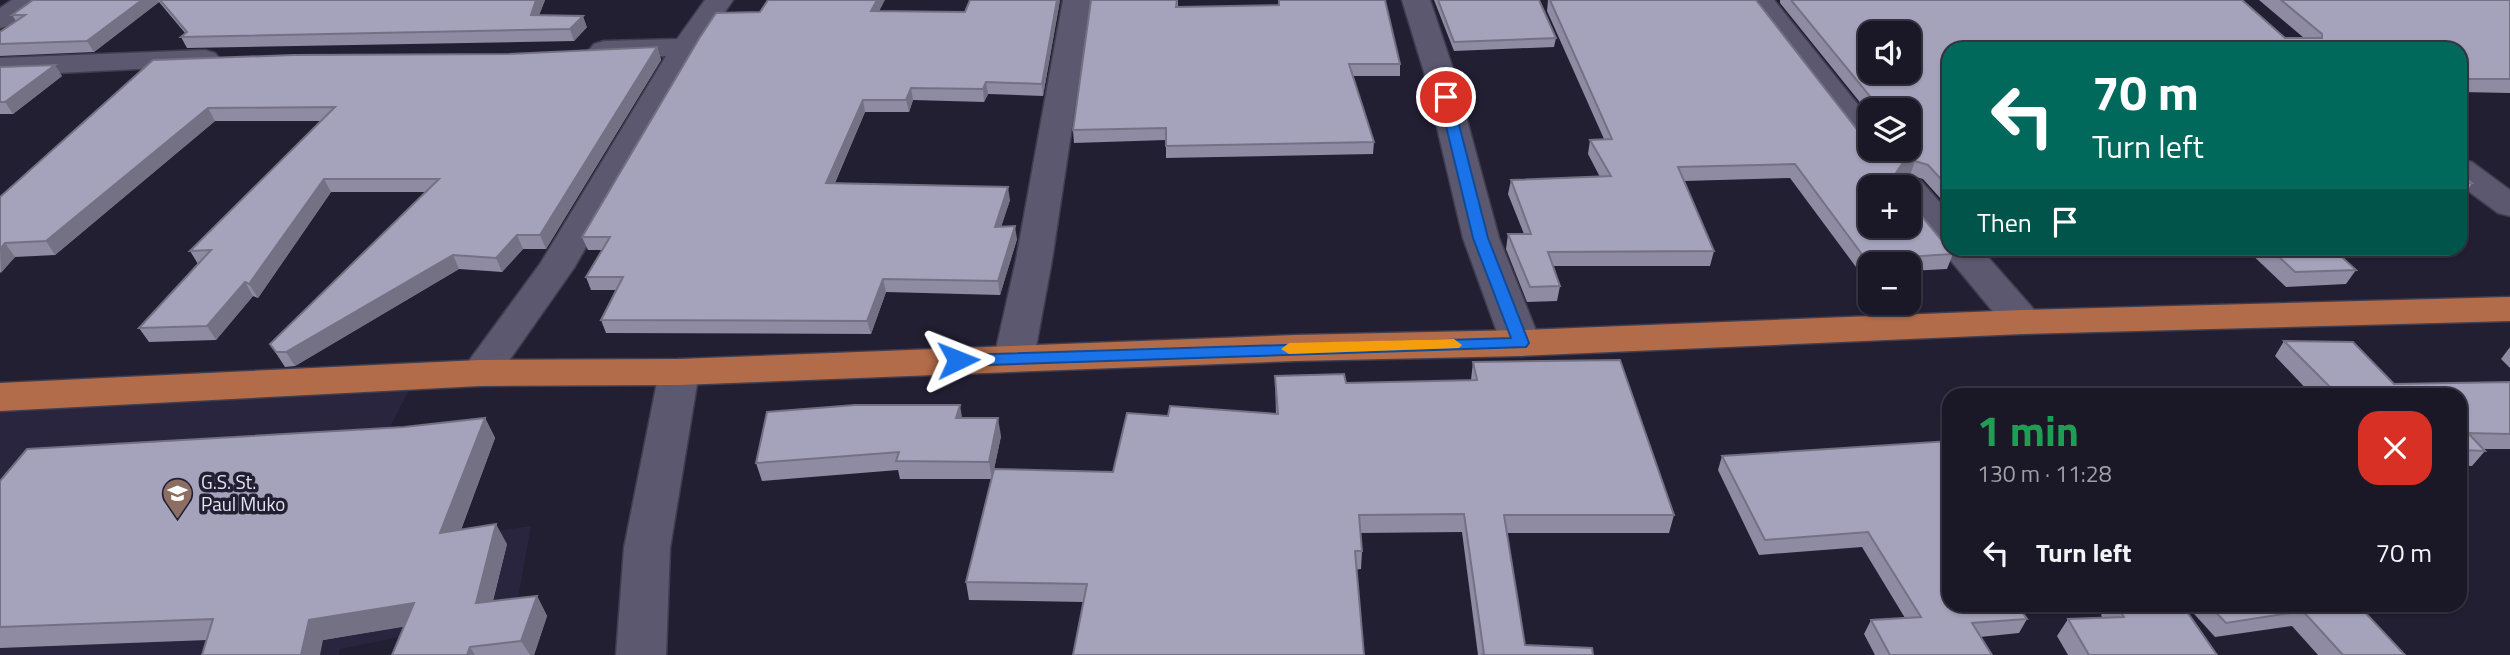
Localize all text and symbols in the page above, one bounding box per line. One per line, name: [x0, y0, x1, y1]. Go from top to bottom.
map controls: [1858, 21, 1921, 315]
button: sound: [1858, 21, 1921, 84]
text: 70 m: [2092, 54, 2199, 129]
pin: [1416, 67, 1476, 127]
icon: left: [1977, 70, 2068, 161]
icon: arrive: [1427, 78, 1465, 116]
button: layers: [1858, 98, 1921, 161]
text: Turn left: [2092, 122, 2204, 170]
button: +: [1858, 175, 1921, 238]
text: Then: [1977, 203, 2032, 242]
icon: arrive: [2046, 203, 2084, 241]
button: −: [1858, 252, 1921, 315]
position arrow: [921, 323, 995, 397]
text: 1 min: [1977, 398, 2079, 462]
button: close: [2358, 411, 2432, 485]
text: 130 m · 11:28: [1977, 456, 2112, 491]
place label: G.S. St. Paul Muko: [201, 467, 285, 518]
school or university icon: G.S. St. Paul Muko: [161, 476, 195, 520]
text: Turn left: [2036, 533, 2131, 572]
text: 70 m: [2375, 533, 2432, 572]
icon: left: [1977, 534, 2015, 572]

